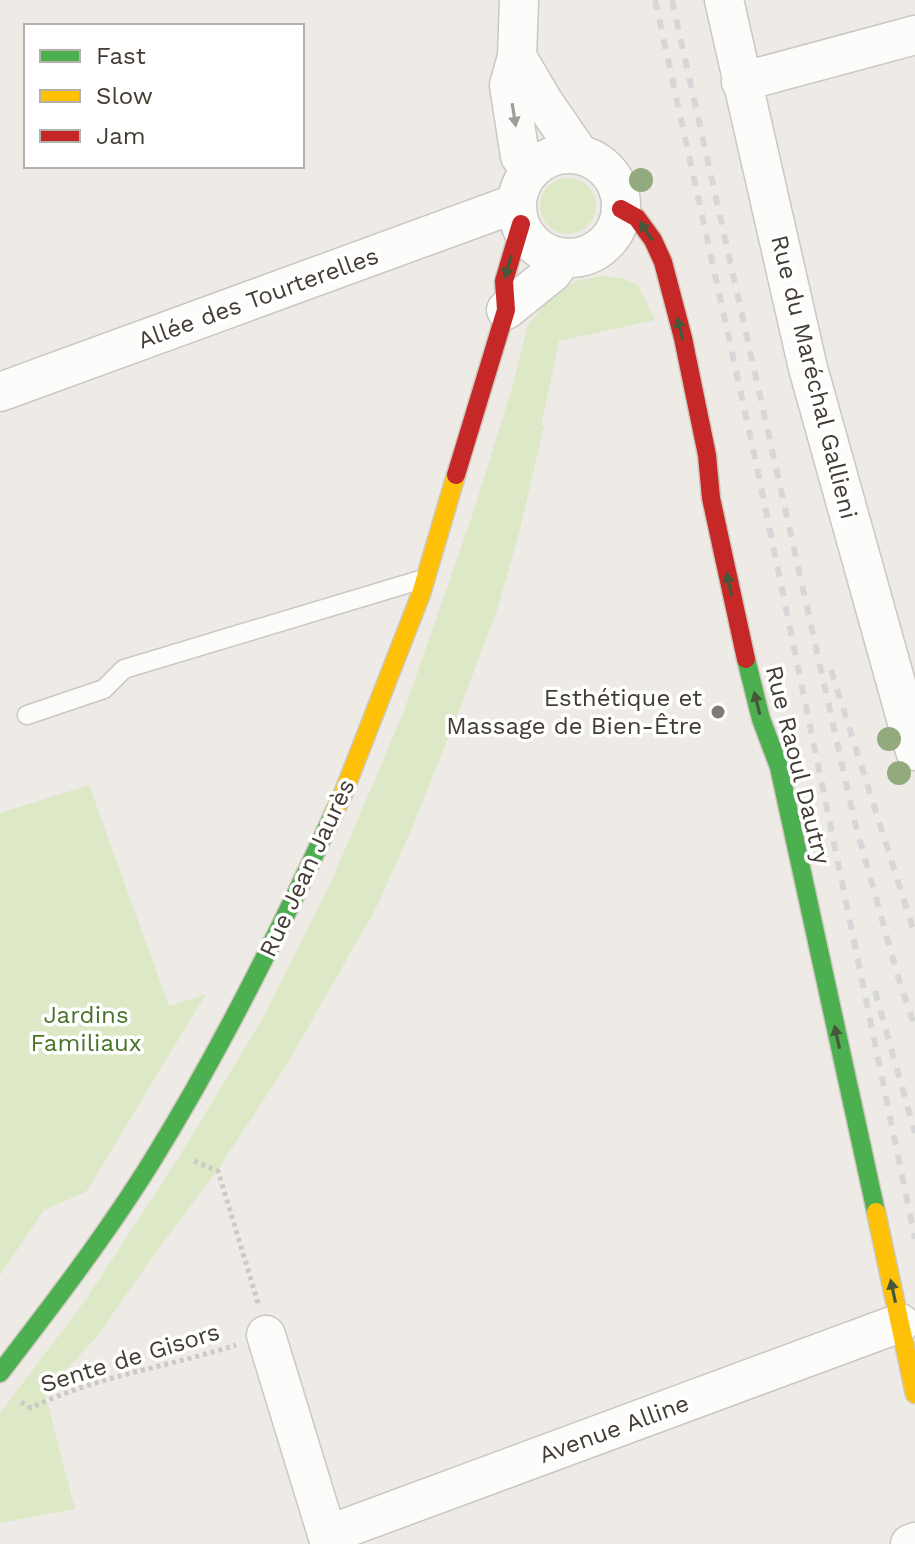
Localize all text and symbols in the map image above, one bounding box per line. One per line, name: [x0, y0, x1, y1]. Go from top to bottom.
legend: [24, 24, 304, 168]
text: Fast: [96, 42, 146, 70]
text: Slow: [96, 82, 153, 110]
one-way arrow: [508, 103, 521, 128]
text: Jam: [96, 122, 146, 150]
one-way arrow: [639, 221, 654, 242]
street label: Rue du Maréchal Gallieni: [765, 232, 863, 522]
street label: Allée des Tourterelles: [134, 241, 382, 355]
one-way arrow: [501, 255, 514, 279]
one-way arrow: [674, 317, 686, 342]
one-way arrow: [722, 572, 735, 597]
street label: Rue Raoul Dautry: [760, 663, 836, 868]
place label: Esthétique et Massage de Bien-Être: [446, 684, 702, 740]
one-way arrow: [750, 690, 762, 715]
marker: Esthétique et Massage de Bien-Être: [709, 703, 727, 721]
street label: Rue Jean Jaurès: [254, 775, 360, 961]
park label: Jardins Familiaux: [30, 1001, 142, 1057]
one-way arrow: [830, 1024, 843, 1049]
one-way arrow: [886, 1278, 899, 1303]
street label: Sente de Gisors: [37, 1317, 223, 1399]
street label: Avenue Alline: [535, 1389, 693, 1469]

